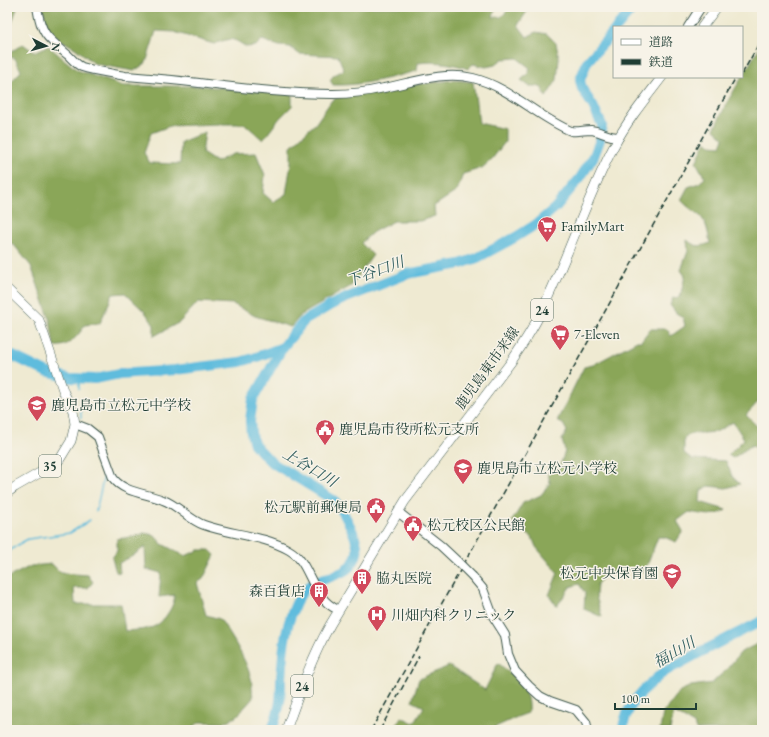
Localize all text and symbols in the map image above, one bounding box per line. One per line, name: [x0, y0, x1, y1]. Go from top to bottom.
north arrow: [26, 26, 66, 66]
legend: [613, 26, 743, 78]
text: 道路: [649, 34, 673, 50]
text: N: [49, 42, 63, 52]
text: 鉄道: [648, 54, 673, 70]
supermarket icon: FamilyMart: [536, 215, 558, 243]
place label: FamilyMart: [561, 217, 625, 235]
water label: 下谷口川: [344, 251, 408, 290]
road number: 24: [531, 299, 553, 321]
street label: 鹿児島東市来線: [451, 323, 523, 413]
supermarket icon: 7-Eleven: [549, 323, 571, 351]
place label: 7-Eleven: [574, 325, 621, 343]
school or university icon: 鹿児島市立松元中学校: [26, 394, 48, 422]
place label: 鹿児島市立松元中学校: [51, 396, 191, 414]
public building icon: 鹿児島市役所松元支所: [314, 418, 336, 446]
place label: 鹿児島市役所松元支所: [339, 420, 479, 438]
water label: 上谷口川: [279, 443, 342, 492]
road number: 35: [39, 455, 61, 477]
school or university icon: 鹿児島市立松元小学校: [452, 457, 474, 485]
place label: 鹿児島市立松元小学校: [477, 459, 617, 477]
public building icon: 松元駅前郵便局: [365, 496, 387, 524]
place label: 松元駅前郵便局: [264, 498, 362, 516]
public building icon: 松元校区公民館: [402, 514, 424, 542]
place label: 松元校区公民館: [427, 516, 525, 534]
school or university icon: 松元中央保育園: [661, 562, 683, 590]
place label: 松元中央保育園: [560, 564, 658, 582]
building icon: 脇丸医院: [351, 567, 373, 595]
place label: 脇丸医院: [376, 569, 432, 587]
building icon: 森百貨店: [308, 580, 330, 608]
place label: 森百貨店: [249, 582, 305, 600]
hospital icon: 川畑内科クリニック: [366, 604, 388, 632]
place label: 川畑内科クリニック: [391, 606, 516, 624]
water label: 福山川: [650, 632, 700, 671]
road number: 24: [291, 675, 313, 697]
scale bar: [615, 685, 696, 711]
text: 100 m: [621, 691, 651, 707]

